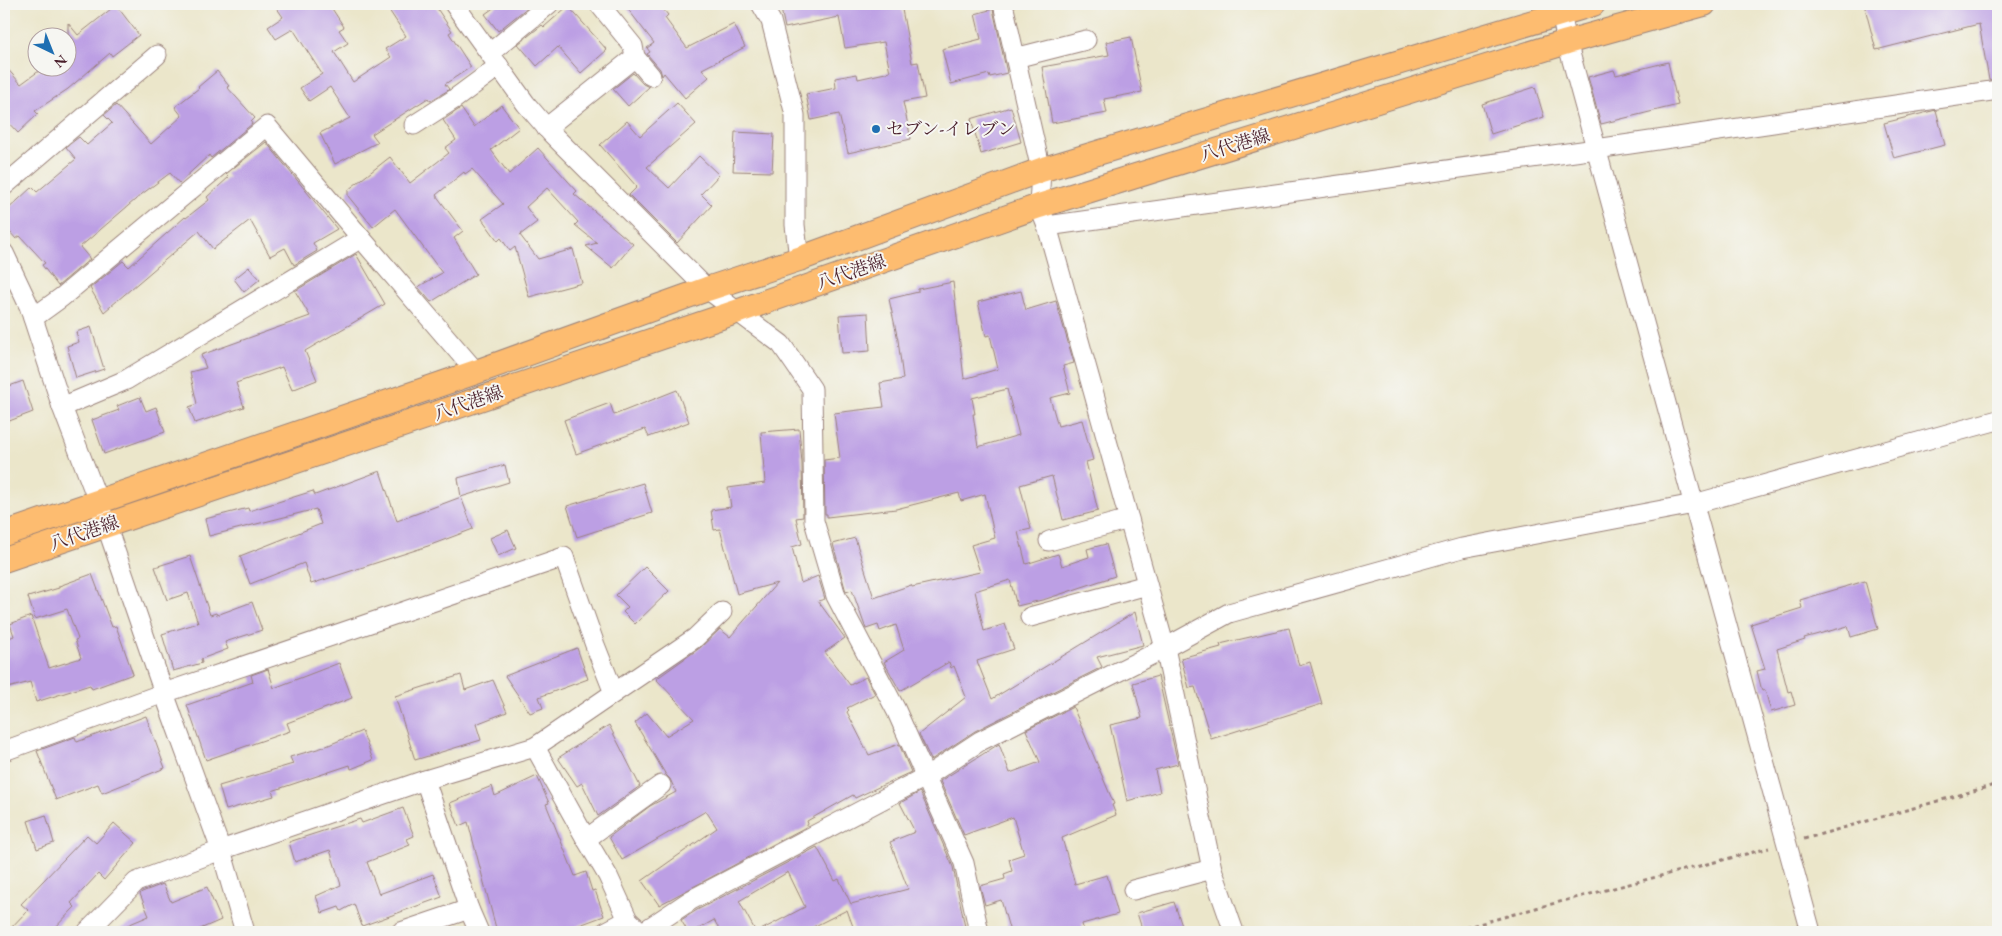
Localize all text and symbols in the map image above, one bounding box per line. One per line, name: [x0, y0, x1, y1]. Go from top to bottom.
north arrow: [28, 28, 78, 78]
text: N: [50, 51, 71, 72]
place label: セブン-イレブン: [886, 117, 1016, 140]
marker: セブン-イレブン: [870, 123, 882, 135]
street label: 八代港線: [1197, 123, 1273, 166]
street label: 八代港線: [813, 249, 889, 294]
street label: 八代港線: [430, 380, 506, 425]
street label: 八代港線: [46, 510, 122, 555]

